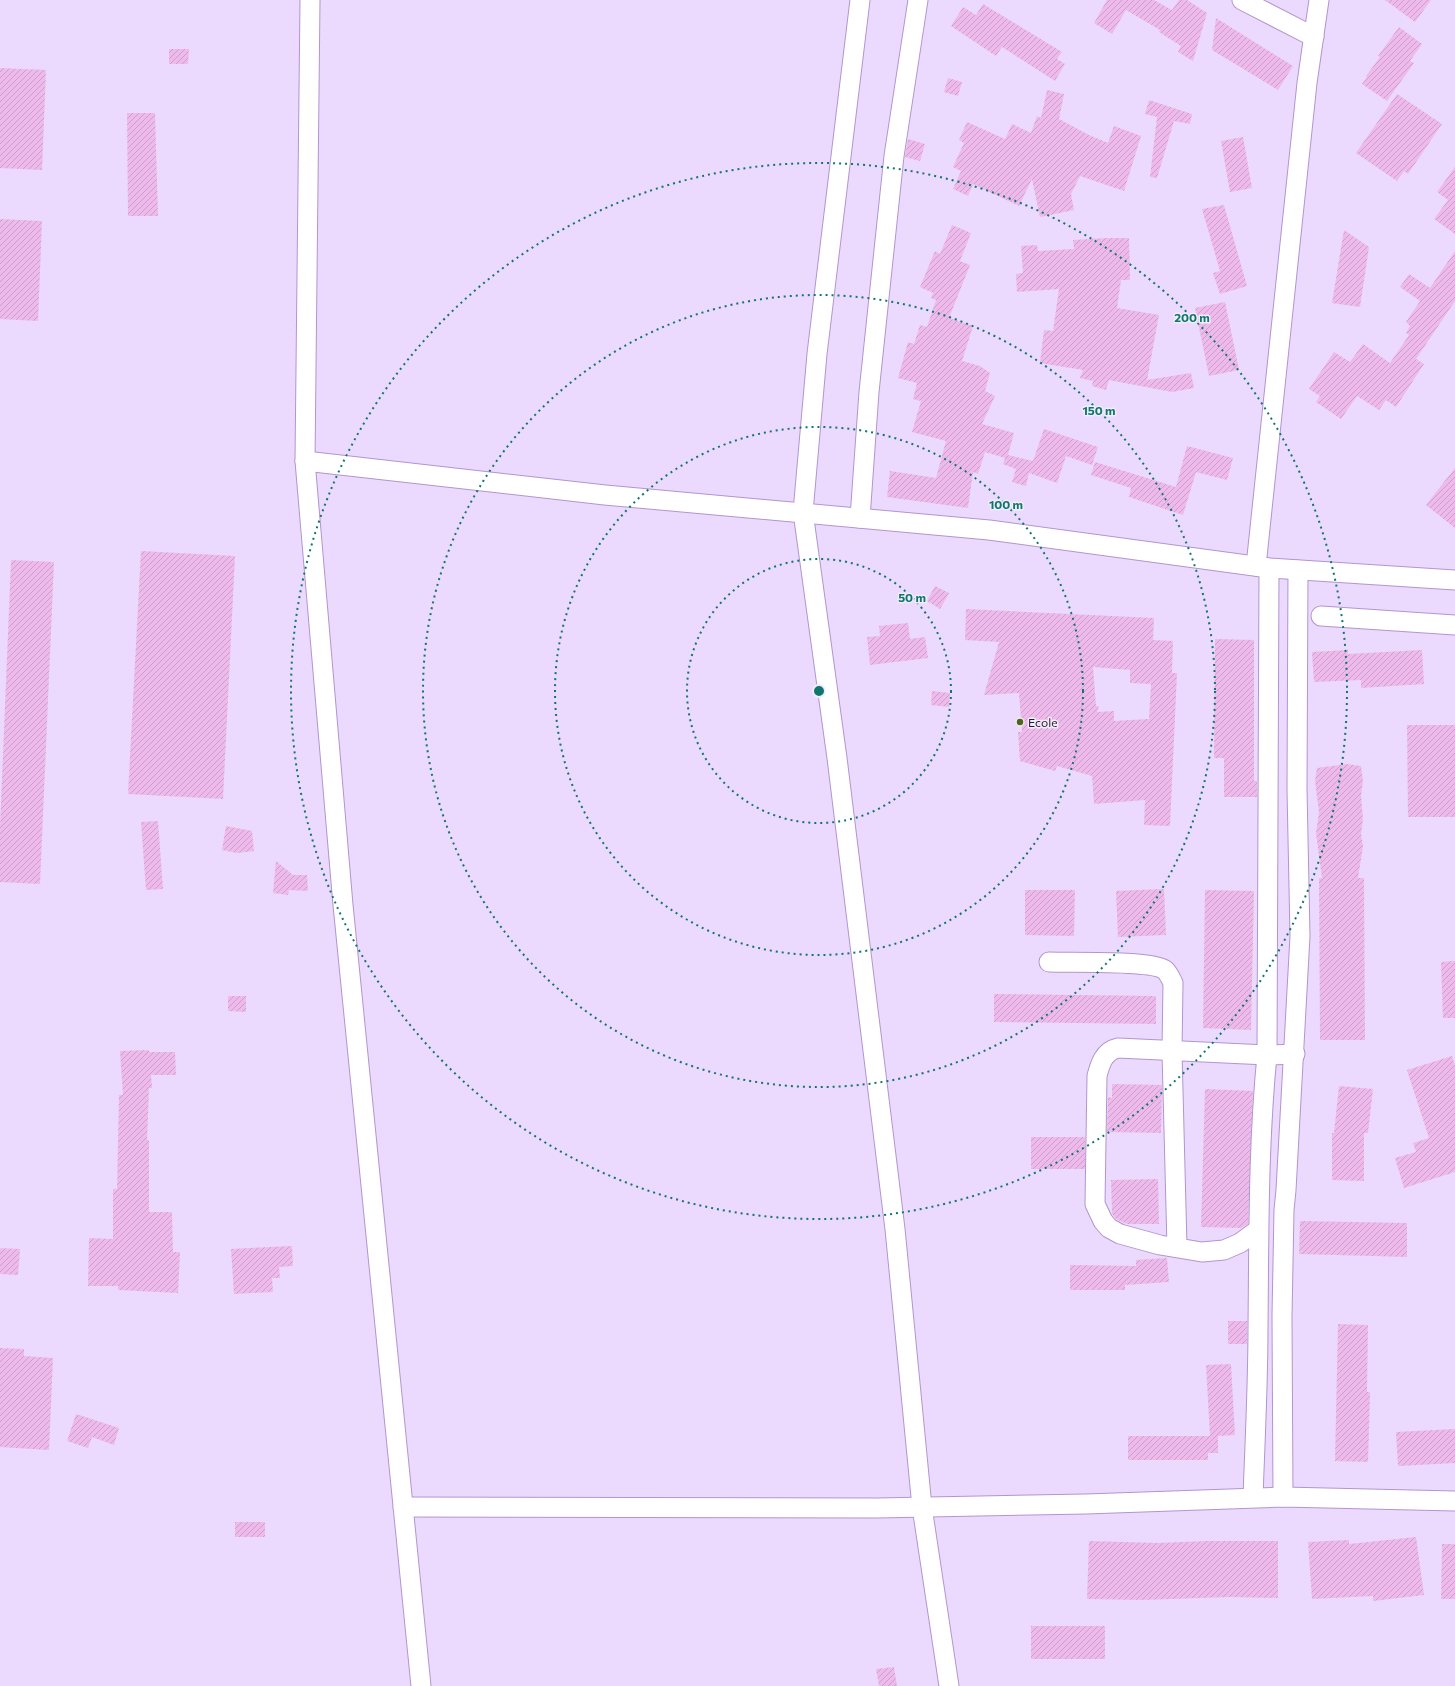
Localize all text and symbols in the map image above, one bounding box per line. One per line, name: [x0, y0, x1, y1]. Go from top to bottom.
text: 200 m: [1174, 310, 1210, 324]
text: 150 m: [1082, 403, 1116, 417]
text: 100 m: [989, 497, 1023, 511]
text: 50 m: [898, 590, 926, 604]
centre of rings: [812, 684, 826, 698]
place label: Ecole: [1028, 715, 1058, 729]
marker: Ecole: [1015, 717, 1025, 727]

